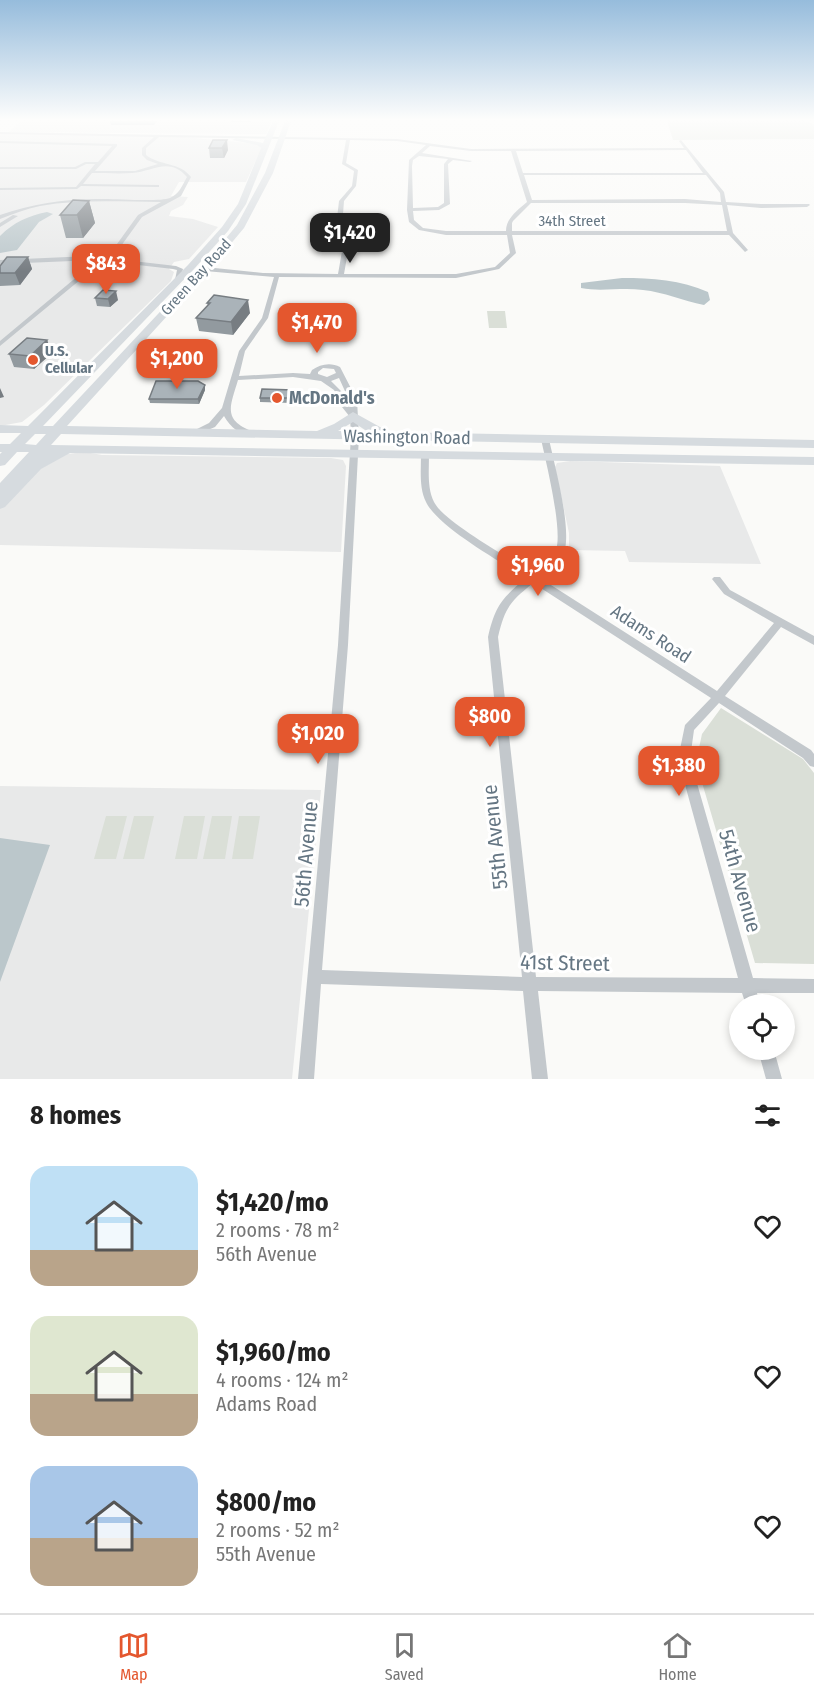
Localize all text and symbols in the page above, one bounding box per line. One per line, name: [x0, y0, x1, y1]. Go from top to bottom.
street label: 34th Street: [538, 212, 606, 230]
pin: $1,420: [301, 213, 399, 264]
text: $1,420: [324, 220, 376, 244]
street label: Green Bay Road: [157, 235, 235, 319]
pin: $843: [70, 244, 142, 295]
text: $843: [86, 251, 126, 275]
pin: $1,470: [268, 303, 366, 354]
text: $1,470: [292, 310, 342, 334]
pin: $1,200: [128, 339, 226, 390]
place label: U.S. Cellular: [45, 342, 94, 377]
text: $1,200: [150, 346, 204, 370]
marker: U.S. Cellular: [26, 353, 40, 367]
place label: McDonald's: [289, 387, 375, 409]
marker: McDonald's: [270, 391, 284, 405]
street label: Washington Road: [343, 425, 471, 449]
pin: $1,960: [489, 546, 587, 597]
text: $1,960: [511, 553, 565, 577]
street label: Adams Road: [607, 600, 695, 668]
pin: $800: [454, 697, 526, 748]
text: $800: [469, 704, 511, 728]
pin: $1,020: [269, 714, 367, 765]
text: $1,020: [292, 721, 344, 745]
pin: $1,380: [630, 746, 728, 797]
text: $1,380: [652, 753, 706, 777]
street label: 55th Avenue: [477, 783, 513, 891]
street label: 56th Avenue: [288, 800, 324, 908]
street label: 54th Avenue: [713, 827, 767, 935]
street label: 41st Street: [520, 949, 610, 977]
map controls: [729, 994, 795, 1060]
button: locate: [729, 994, 795, 1060]
icon: filters: [751, 1099, 784, 1132]
text: 8 homes: [30, 1100, 121, 1131]
text: $1,420/mo: [216, 1187, 329, 1218]
icon: home: [78, 1190, 150, 1262]
icon: heart: [751, 1210, 784, 1243]
text: 2 rooms · 78 m²: [216, 1218, 339, 1242]
text: 56th Avenue: [216, 1242, 317, 1266]
text: $1,960/mo: [216, 1337, 331, 1368]
icon: home: [78, 1340, 150, 1412]
icon: heart: [751, 1360, 784, 1393]
text: 4 rooms · 124 m²: [216, 1368, 349, 1392]
text: Adams Road: [216, 1392, 317, 1416]
text: $800/mo: [216, 1487, 316, 1518]
icon: home: [78, 1490, 150, 1562]
icon: heart: [751, 1510, 784, 1543]
text: 2 rooms · 52 m²: [216, 1518, 340, 1542]
text: 55th Avenue: [216, 1542, 316, 1566]
tab: Map: [117, 1629, 150, 1684]
tab: Saved: [385, 1629, 424, 1684]
tab: Home: [658, 1629, 697, 1684]

